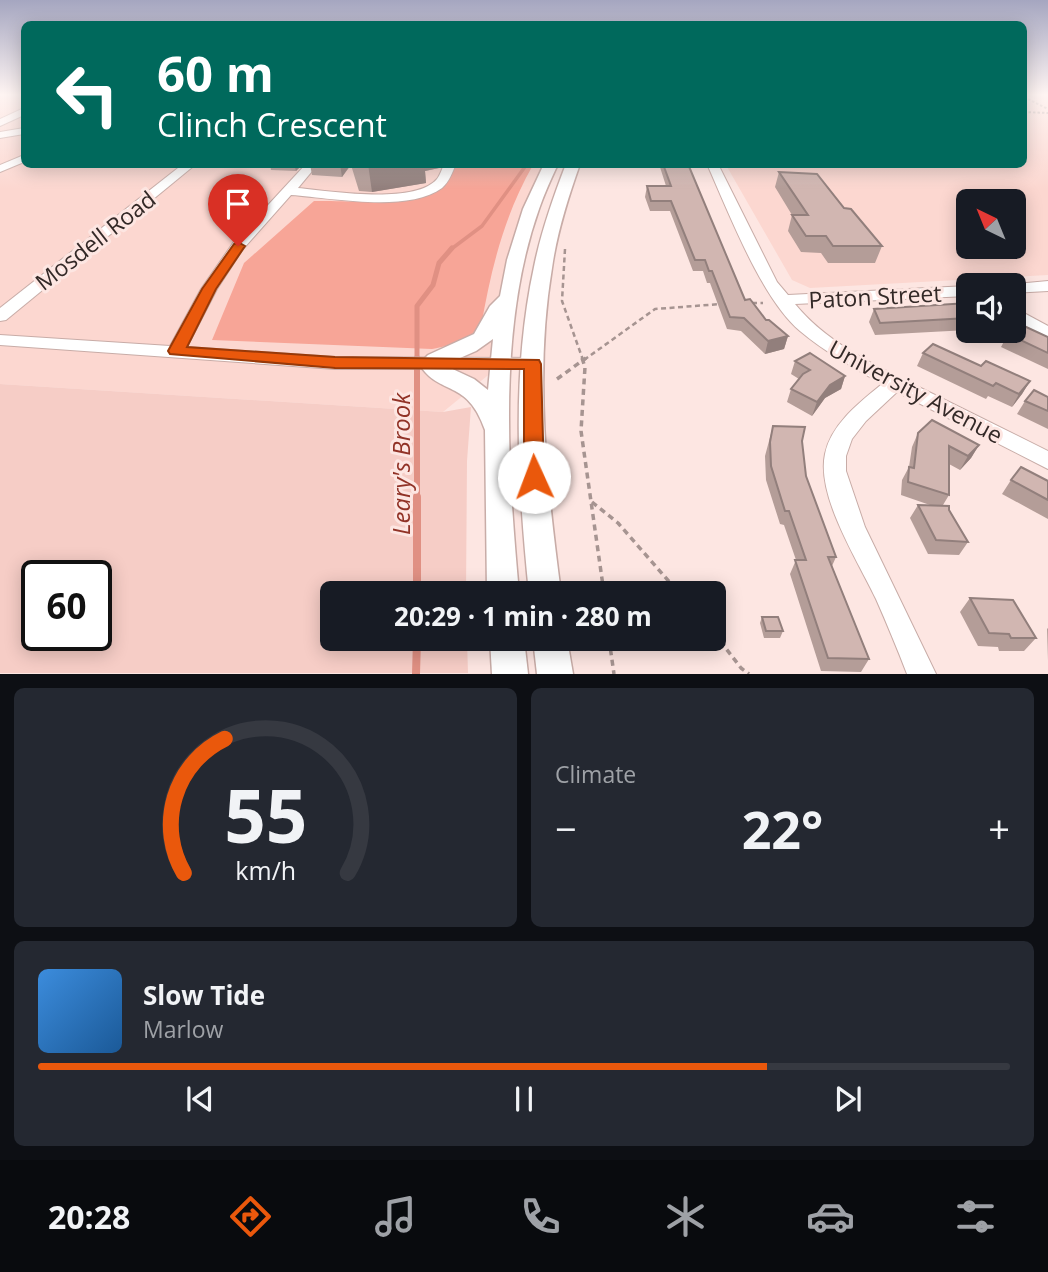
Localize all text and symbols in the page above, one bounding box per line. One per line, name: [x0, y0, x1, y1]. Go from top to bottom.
text: 60 m: [157, 40, 274, 106]
icon: left: [42, 49, 133, 140]
text: Clinch Crescent: [157, 103, 387, 146]
pin: [208, 174, 268, 246]
street label: Mosdell Road: [28, 183, 162, 297]
icon: arrive: [219, 185, 257, 223]
north arrow: [956, 189, 1026, 259]
map controls: [956, 189, 1026, 343]
button: sound: [956, 273, 1026, 343]
street label: Paton Street: [808, 277, 942, 315]
street label: University Avenue: [823, 332, 1009, 450]
water label: Leary's Brook: [384, 392, 417, 535]
position arrow: [497, 440, 571, 514]
speed limit sign: 60: [21, 560, 112, 651]
text: 20:29 · 1 min · 280 m: [394, 598, 652, 634]
text: Climate: [555, 758, 636, 790]
text: 55: [224, 766, 307, 865]
text: 22°: [742, 793, 823, 864]
text: −: [555, 802, 577, 854]
text: +: [988, 802, 1010, 854]
text: km/h: [235, 853, 296, 887]
text: Slow Tide: [143, 977, 265, 1013]
text: Marlow: [143, 1013, 223, 1045]
icon: previous: [181, 1080, 219, 1118]
icon: pause: [505, 1080, 543, 1118]
icon: next: [829, 1080, 867, 1118]
icon: directions: [226, 1192, 275, 1241]
icon: music: [371, 1192, 420, 1241]
icon: phone: [516, 1192, 565, 1241]
icon: climate: [661, 1192, 710, 1241]
icon: car: [806, 1192, 855, 1241]
icon: filters: [951, 1192, 1000, 1241]
text: 20:28: [48, 1195, 130, 1238]

